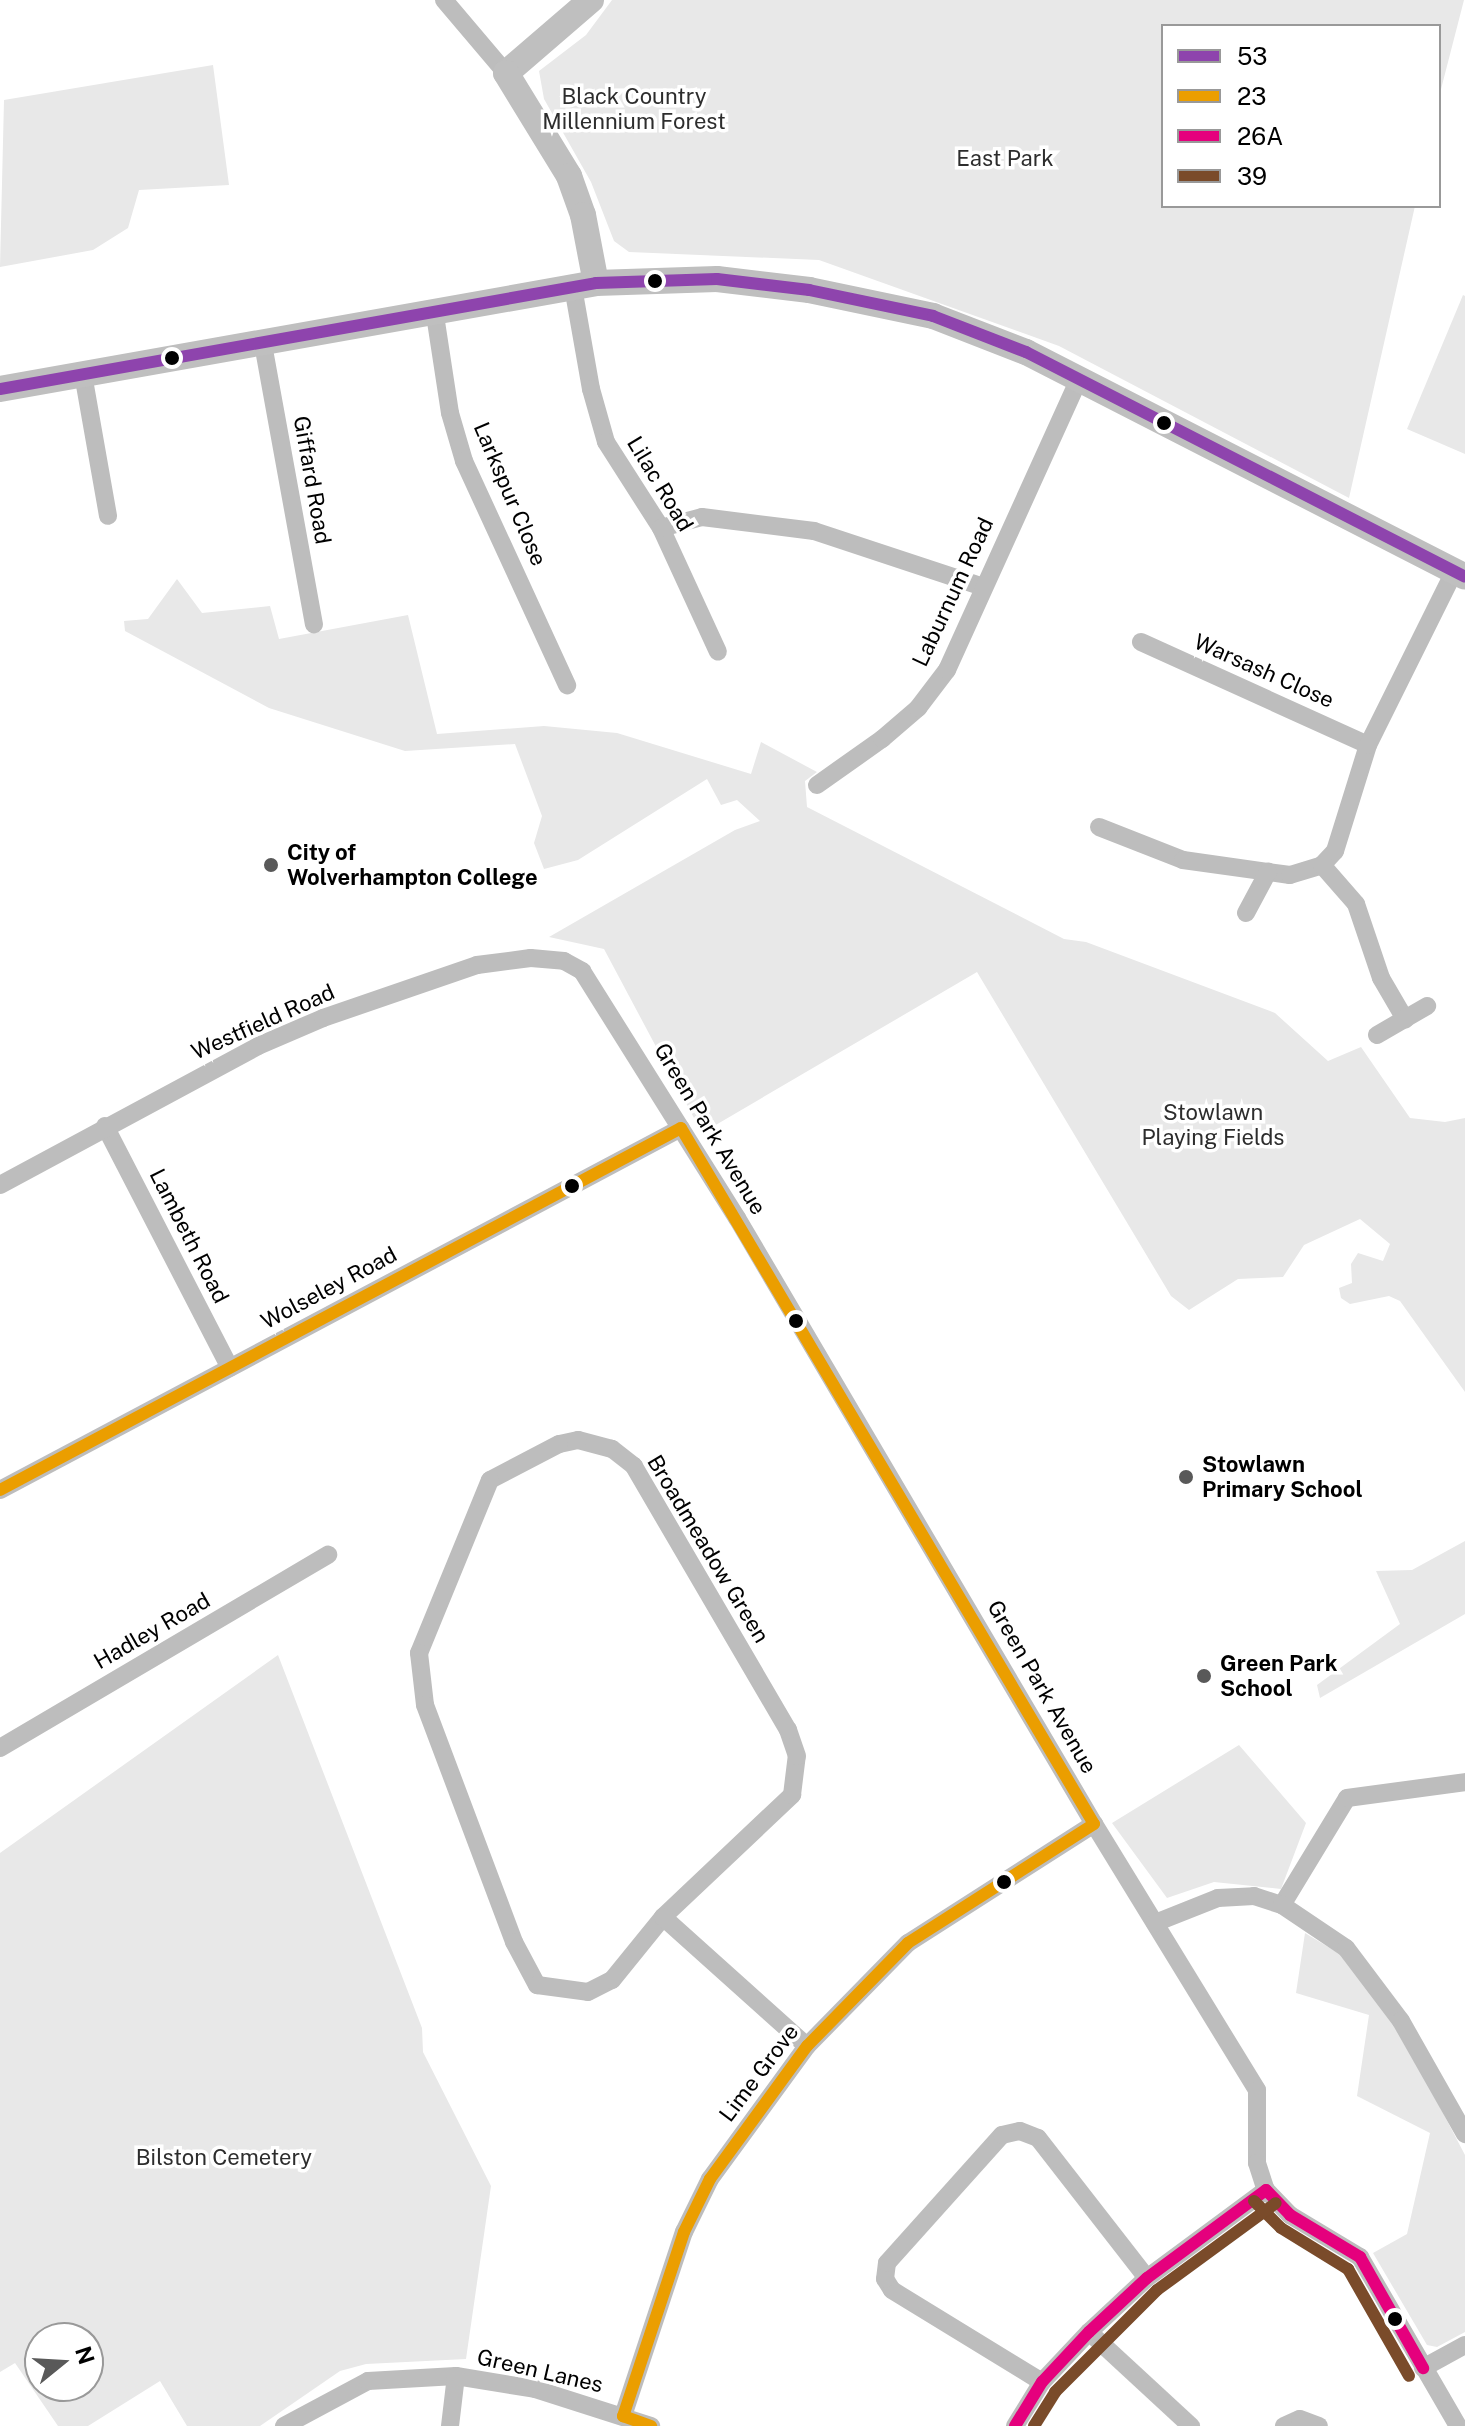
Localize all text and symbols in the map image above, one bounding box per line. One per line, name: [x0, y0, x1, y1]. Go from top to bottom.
legend: [1161, 24, 1441, 208]
text: 53: [1237, 42, 1268, 70]
text: 23: [1237, 82, 1266, 110]
park label: Black Country Millennium Forest: [542, 83, 726, 134]
text: 26A: [1237, 122, 1283, 150]
park label: East Park: [956, 146, 1054, 172]
text: 39: [1237, 162, 1267, 190]
unlabelled marker: [647, 273, 663, 289]
unlabelled marker: [164, 350, 180, 366]
street label: Giffard Road: [288, 414, 336, 546]
unlabelled marker: [1156, 415, 1172, 431]
street label: Larkspur Close: [468, 418, 552, 570]
street label: Lilac Road: [621, 432, 699, 536]
street label: Laburnum Road: [907, 513, 999, 671]
street label: Warsash Close: [1190, 628, 1338, 714]
place label: City of Wolverhampton College: [287, 839, 538, 890]
marker: City of Wolverhampton College: [262, 856, 280, 874]
street label: Westfield Road: [187, 979, 339, 1065]
street label: Green Park Avenue: [648, 1038, 772, 1220]
park label: Stowlawn Playing Fields: [1142, 1099, 1284, 1150]
street label: Lambeth Road: [144, 1164, 234, 1308]
unlabelled marker: [564, 1178, 580, 1194]
street label: Wolseley Road: [257, 1241, 401, 1335]
unlabelled marker: [788, 1313, 804, 1329]
street label: Broadmeadow Green: [641, 1450, 775, 1648]
place label: Stowlawn Primary School: [1202, 1451, 1363, 1502]
marker: Stowlawn Primary School: [1177, 1468, 1195, 1486]
street label: Hadley Road: [89, 1587, 215, 1675]
street label: Green Park Avenue: [982, 1596, 1102, 1778]
place label: Green Park School: [1220, 1650, 1337, 1702]
marker: Green Park School: [1195, 1667, 1213, 1685]
unlabelled marker: [996, 1874, 1012, 1890]
street label: Lime Grove: [714, 2019, 804, 2127]
park label: Bilston Cemetery: [136, 2145, 312, 2171]
unlabelled marker: [1387, 2311, 1403, 2327]
north arrow: [24, 2322, 104, 2402]
text: N: [70, 2343, 100, 2367]
street label: Green Lanes: [475, 2344, 605, 2398]

